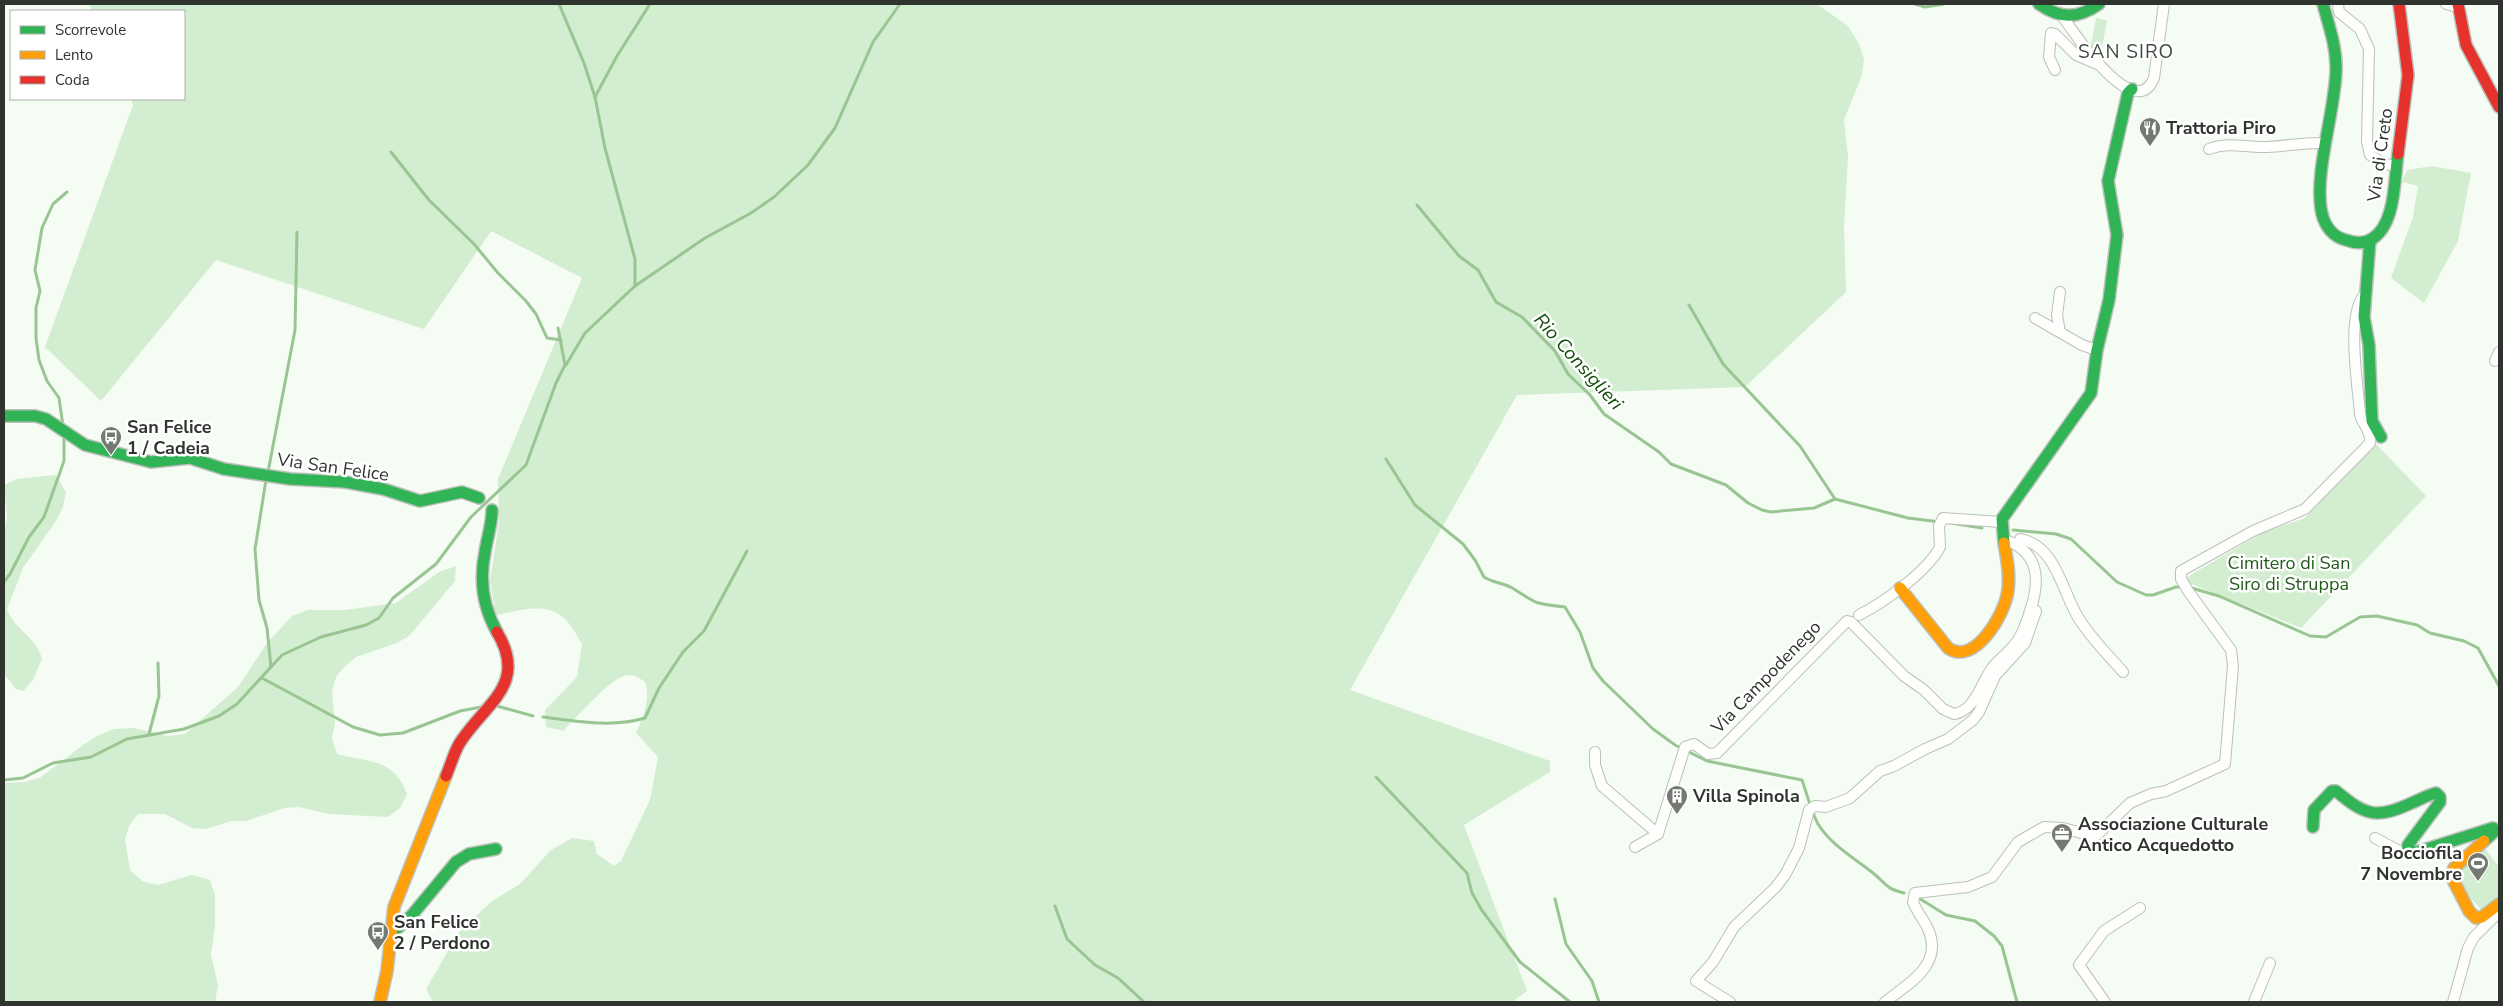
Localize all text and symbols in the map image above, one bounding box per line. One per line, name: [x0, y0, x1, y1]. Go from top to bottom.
legend: [10, 10, 185, 100]
text: Scorrevole: [55, 20, 126, 40]
district label: SAN SIRO: [2078, 39, 2174, 65]
text: Lento: [55, 45, 93, 65]
text: Coda: [55, 70, 90, 90]
street label: Via di Creto: [2361, 107, 2398, 204]
restaurant icon: Trattoria Piro: [2138, 116, 2162, 147]
place label: Trattoria Piro: [2166, 116, 2276, 140]
water label: Rio Consiglieri: [1528, 308, 1629, 416]
place label: San Felice 1 / Cadeia: [127, 415, 212, 460]
bus stop icon: San Felice 1 / Cadeia: [99, 425, 123, 456]
street label: Via San Felice: [275, 447, 390, 487]
park label: Cimitero di San Siro di Struppa: [2228, 551, 2350, 596]
street label: Via Campodenego: [1705, 615, 1826, 739]
building icon: Villa Spinola: [1665, 784, 1689, 815]
place label: Villa Spinola: [1692, 784, 1800, 808]
place label: Associazione Culturale Antico Acquedotto: [2078, 812, 2268, 857]
office icon: Associazione Culturale Antico Acquedotto: [2050, 822, 2074, 853]
place label: Bocciofila 7 Novembre: [2360, 841, 2462, 886]
sports icon: Bocciofila 7 Novembre: [2466, 851, 2490, 882]
place label: San Felice 2 / Perdono: [394, 910, 490, 955]
bus stop icon: San Felice 2 / Perdono: [366, 920, 390, 951]

